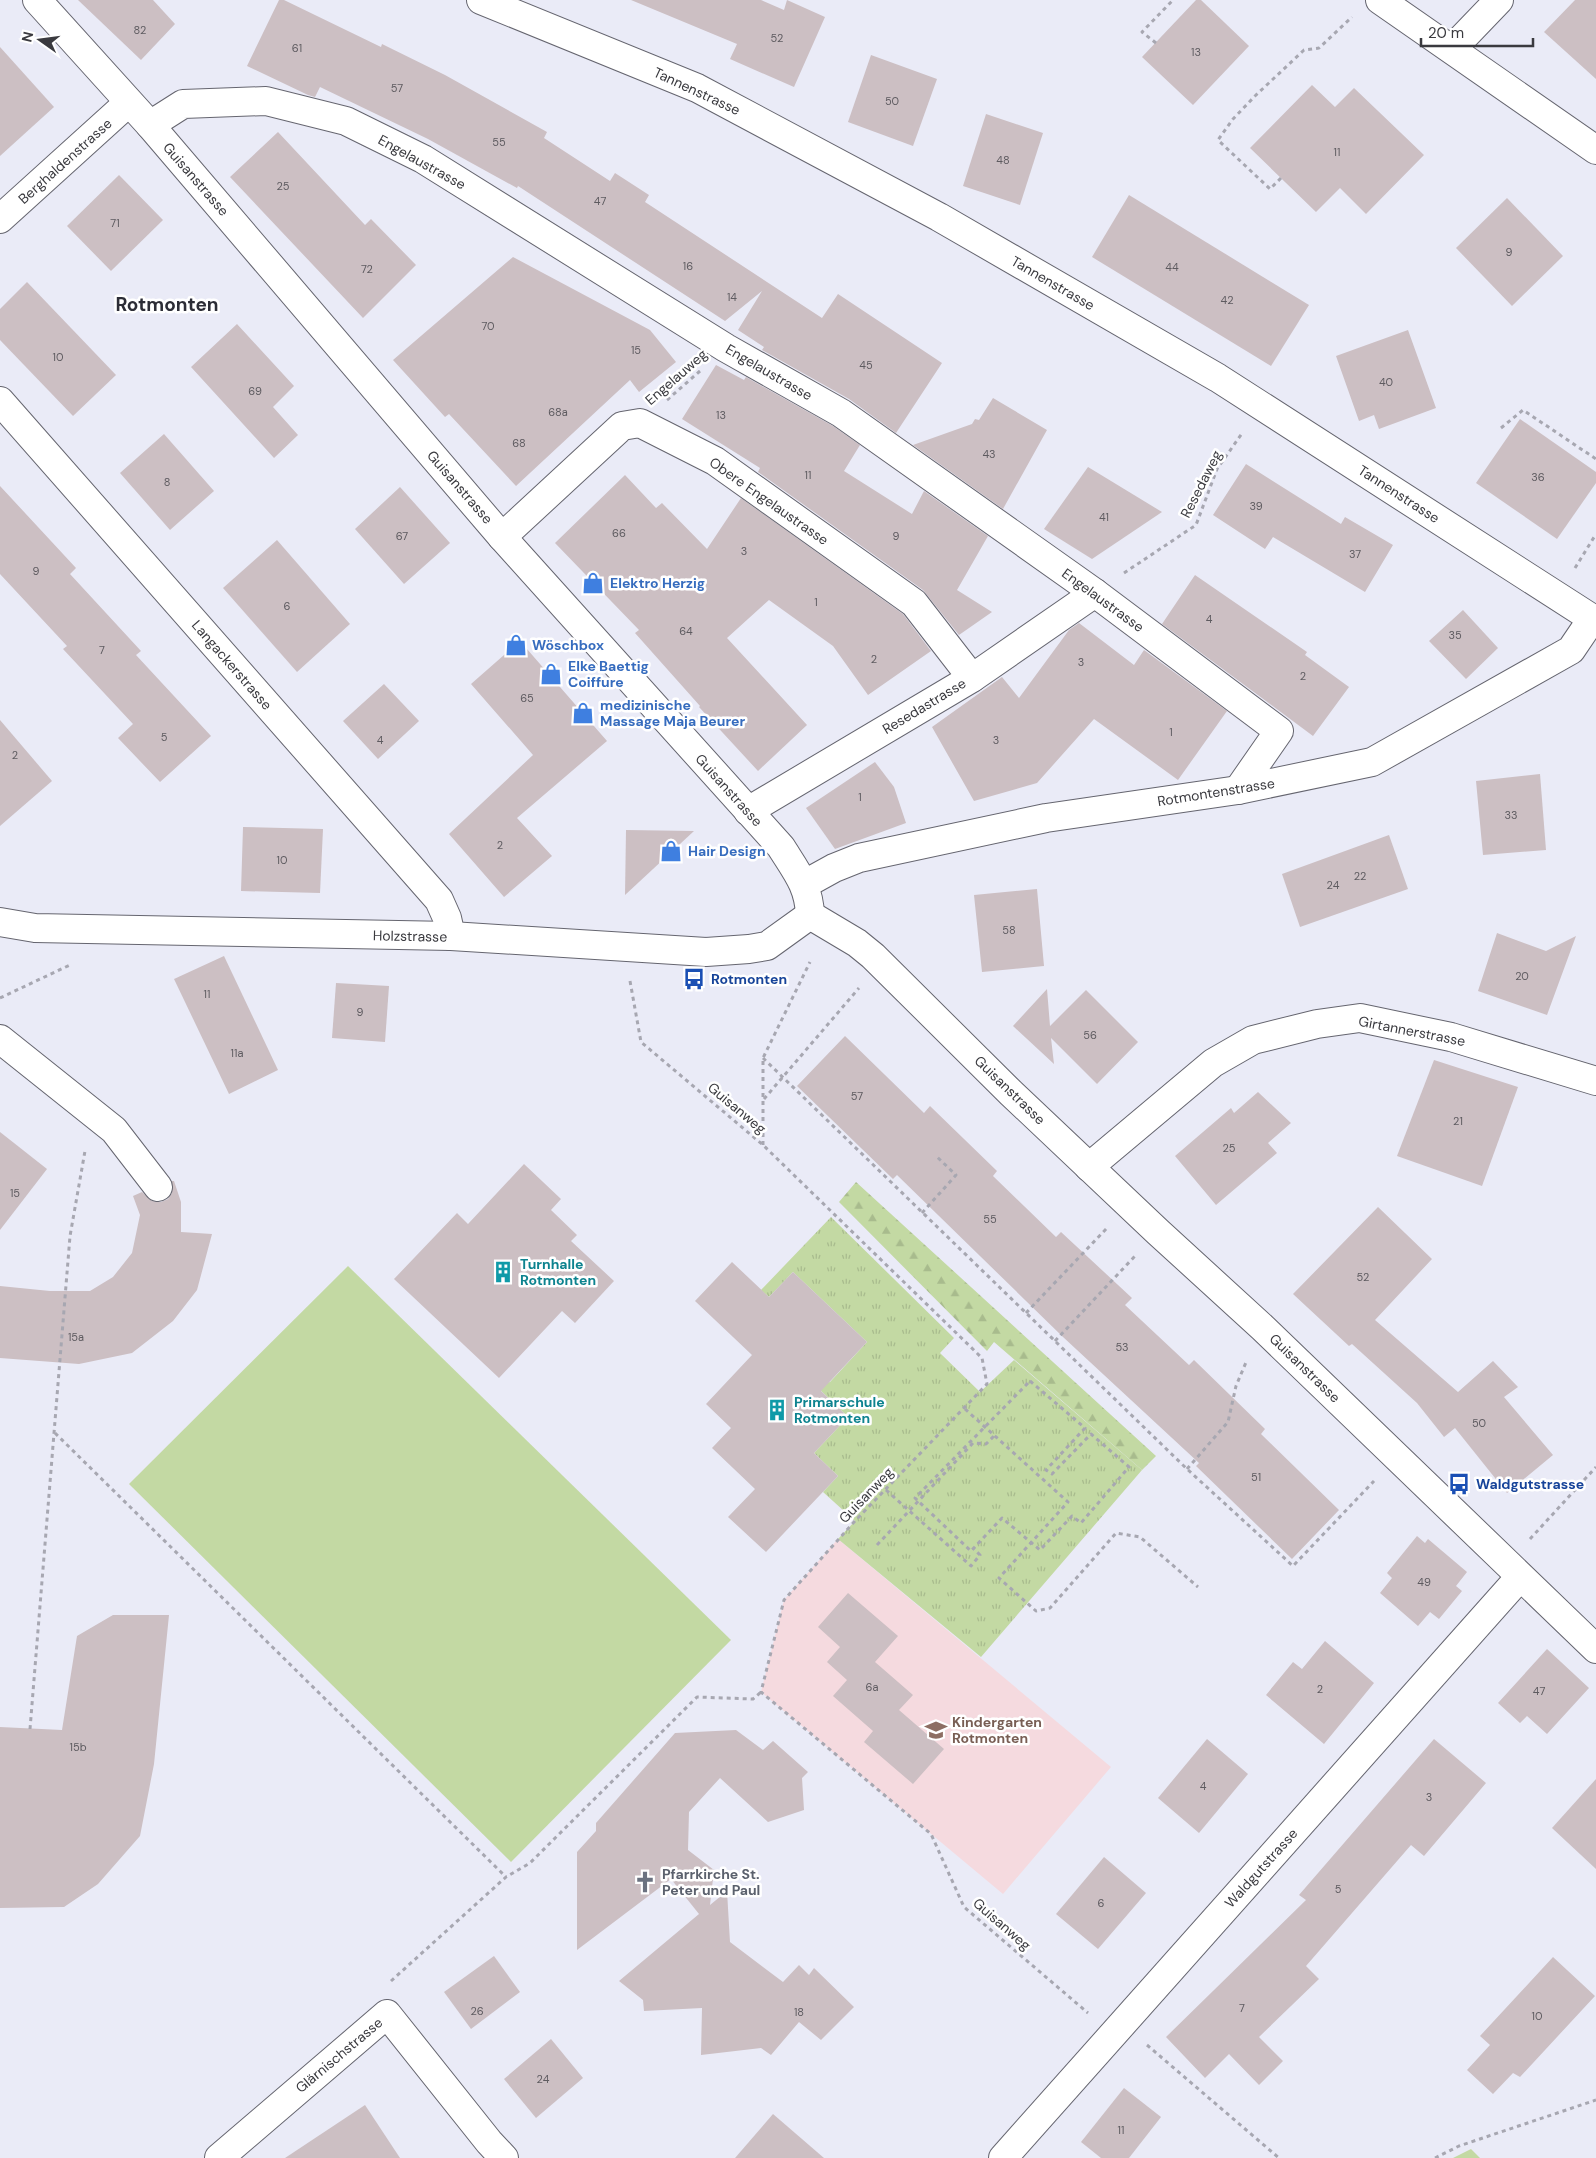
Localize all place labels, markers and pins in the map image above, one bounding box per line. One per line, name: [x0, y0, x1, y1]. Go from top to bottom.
shop icon: Elektro Herzig: [580, 570, 606, 596]
place label: Elektro Herzig: [610, 574, 705, 592]
shop icon: Wöschbox: [503, 632, 529, 658]
place label: Wöschbox: [532, 636, 604, 654]
place label: Elke Baettig Coiffure: [568, 657, 649, 691]
shop icon: Elke Baettig Coiffure: [538, 661, 564, 687]
place label: medizinische Massage Maja Beurer: [600, 696, 745, 730]
shop icon: medizinische Massage Maja Beurer: [570, 700, 596, 726]
shop icon: Hair Design: [658, 838, 684, 864]
place label: Hair Design: [688, 842, 766, 860]
bus stop icon: Rotmonten: [681, 966, 707, 992]
place label: Rotmonten: [711, 970, 787, 988]
place label: Turnhalle Rotmonten: [520, 1255, 596, 1289]
building icon: Turnhalle Rotmonten: [490, 1259, 516, 1285]
place label: Primarschule Rotmonten: [794, 1393, 885, 1427]
building icon: Primarschule Rotmonten: [764, 1397, 790, 1423]
bus stop icon: Waldgutstrasse: [1446, 1471, 1472, 1497]
place label: Waldgutstrasse: [1476, 1475, 1584, 1493]
place label: Kindergarten Rotmonten: [952, 1713, 1042, 1747]
school or university icon: Kindergarten Rotmonten: [923, 1717, 949, 1743]
place label: Pfarrkirche St. Peter und Paul: [662, 1865, 760, 1899]
church icon: Pfarrkirche St. Peter und Paul: [632, 1869, 658, 1895]

